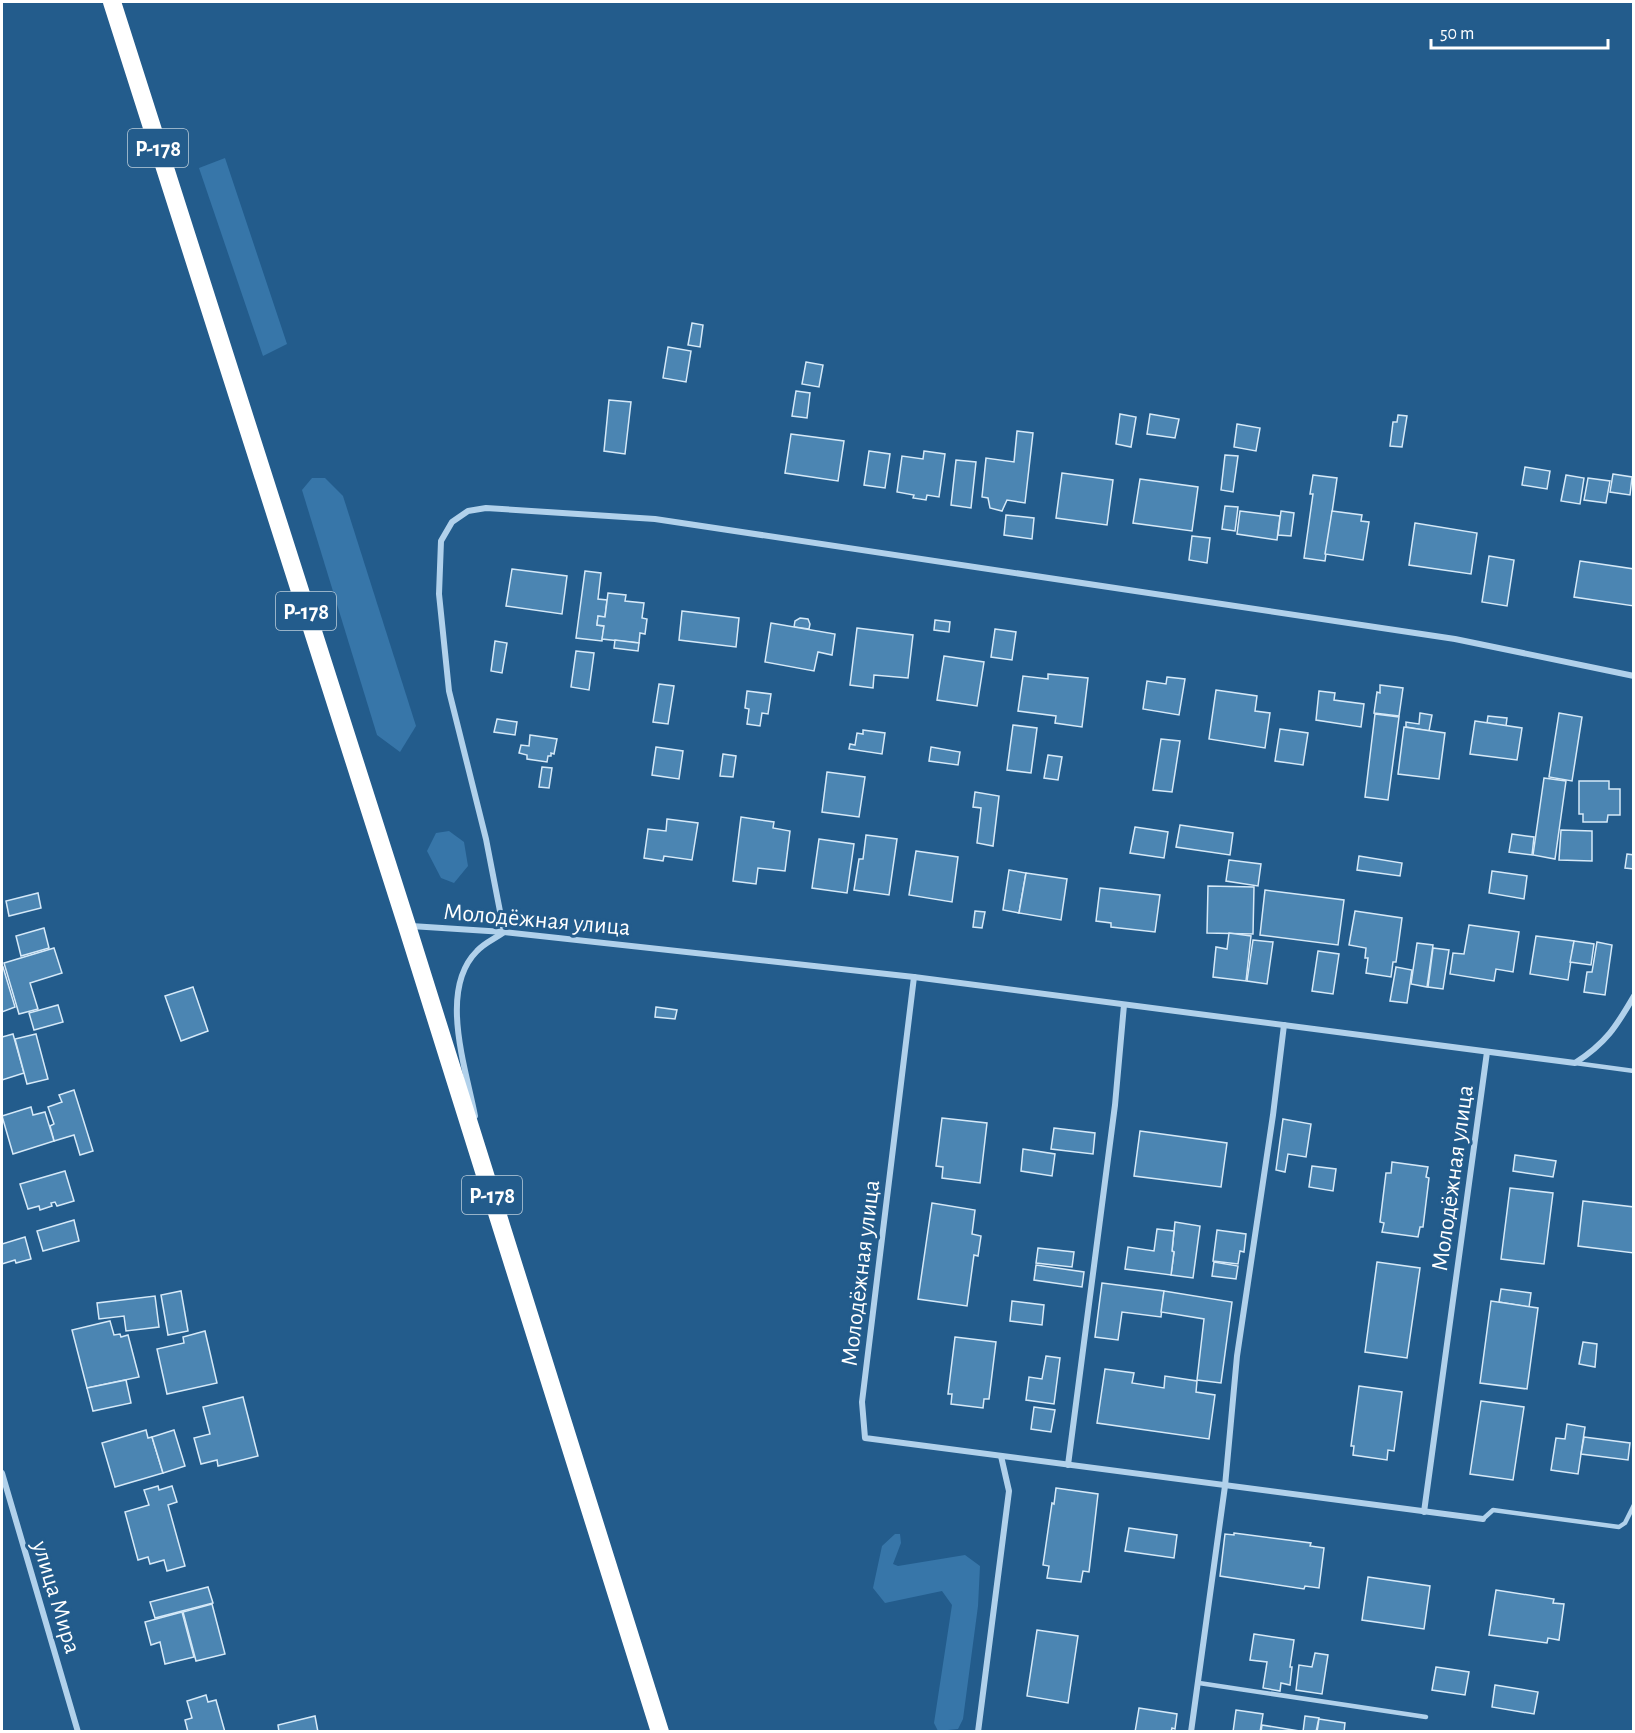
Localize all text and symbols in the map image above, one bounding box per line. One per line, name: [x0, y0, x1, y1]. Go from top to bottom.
scale bar: [1431, 12, 1608, 50]
text: 50 m: [1440, 25, 1474, 43]
road number: Р-178: [128, 129, 188, 167]
road number: Р-178: [276, 592, 336, 630]
street label: Молодёжная улица: [442, 900, 631, 940]
street label: Молодёжная улица: [1428, 1084, 1478, 1273]
road number: Р-178: [462, 1176, 522, 1214]
street label: Молодёжная улица: [838, 1179, 884, 1368]
street label: улица Мира: [27, 1537, 85, 1656]

